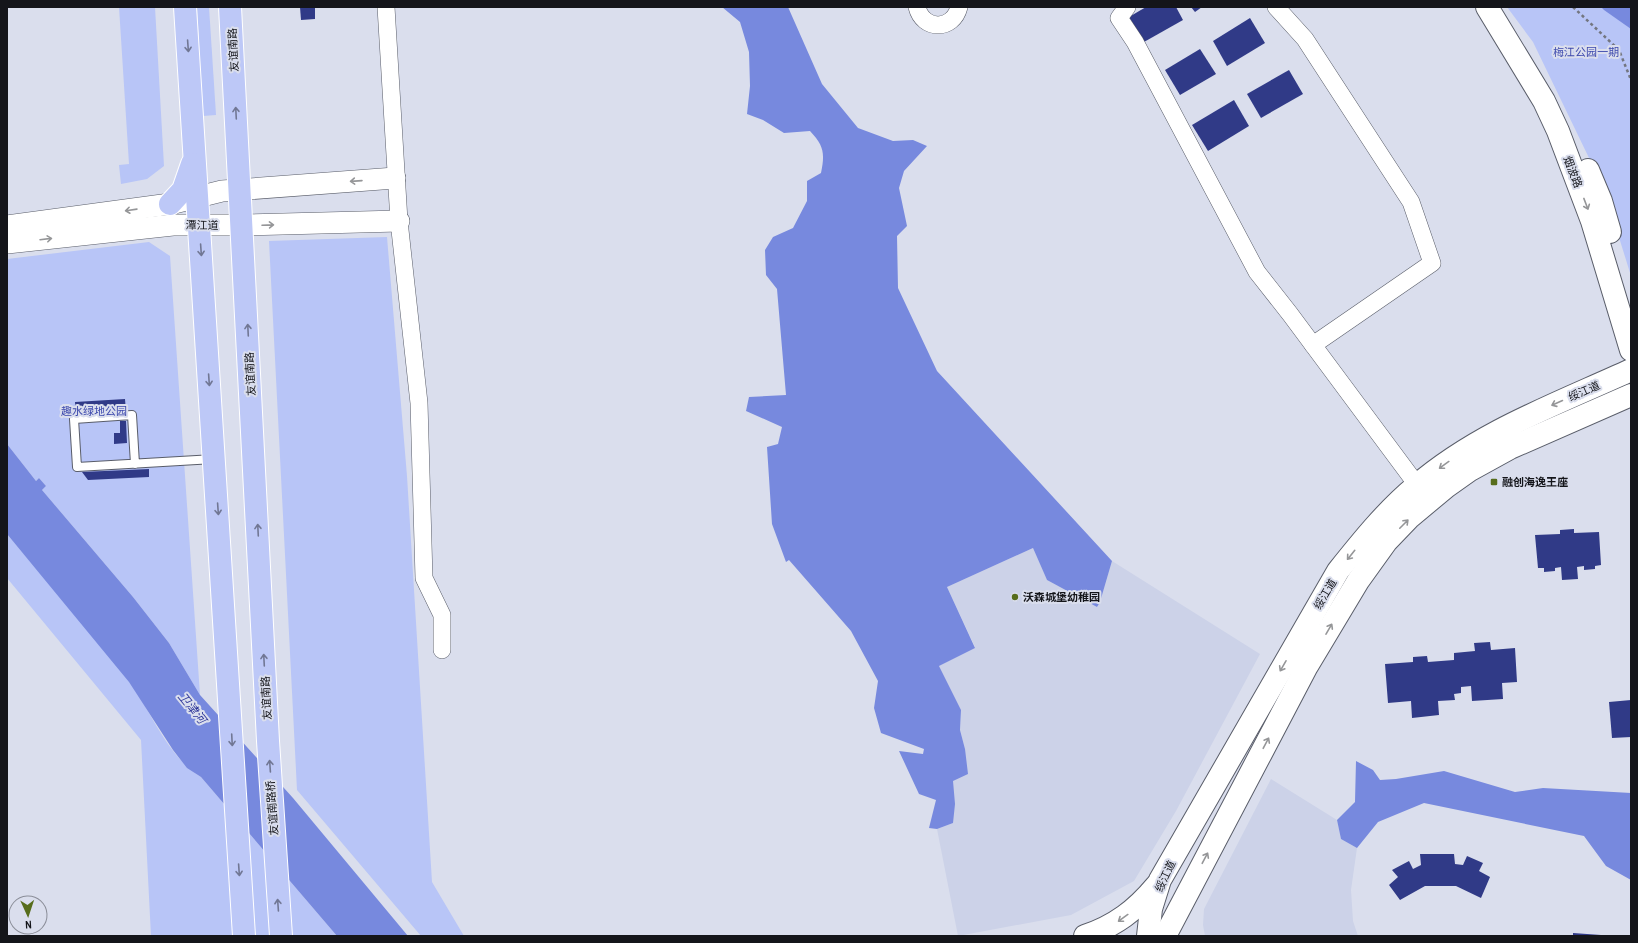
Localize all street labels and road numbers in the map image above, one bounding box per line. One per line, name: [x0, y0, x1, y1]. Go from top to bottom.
street label: 友谊南路: [225, 28, 241, 72]
street label: 烟波路: [1561, 154, 1585, 190]
street label: 潭江道: [185, 218, 219, 232]
street label: 友谊南路: [242, 352, 258, 396]
street label: 绥江道: [1566, 378, 1602, 404]
street label: 绥江道: [1311, 576, 1339, 612]
street label: 友谊南路: [258, 676, 274, 720]
street label: 友谊南路桥: [263, 780, 281, 836]
street label: 绥江道: [1152, 858, 1178, 894]

